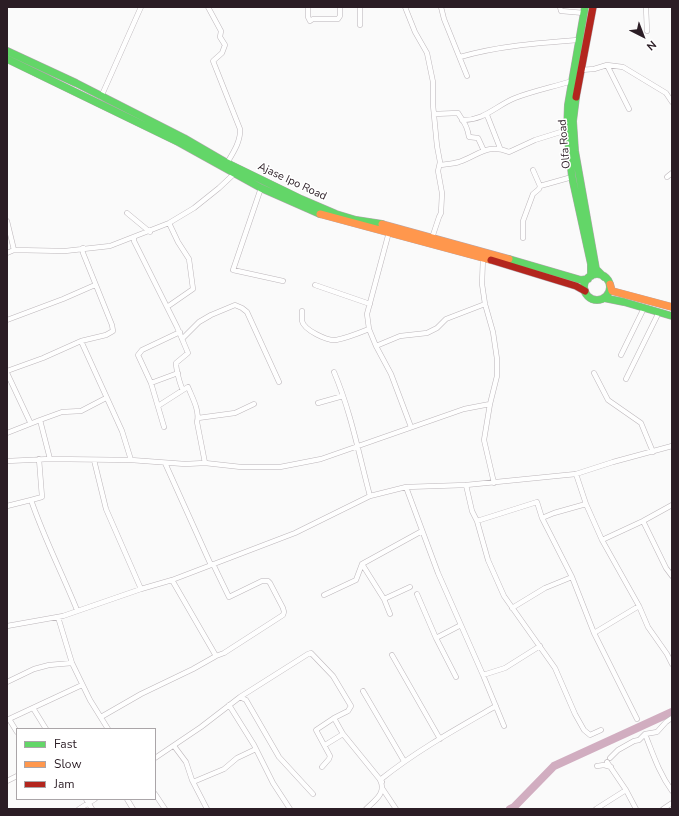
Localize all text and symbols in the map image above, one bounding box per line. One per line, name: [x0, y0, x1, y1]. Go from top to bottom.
north arrow: [623, 16, 663, 56]
text: N: [643, 37, 659, 54]
street label: Olfa Road: [556, 119, 574, 169]
street label: Ajase Ipo Road: [256, 160, 328, 204]
legend: [16, 728, 156, 800]
text: Fast: [54, 736, 77, 752]
text: Slow: [54, 756, 82, 772]
text: Jam: [54, 776, 75, 792]

